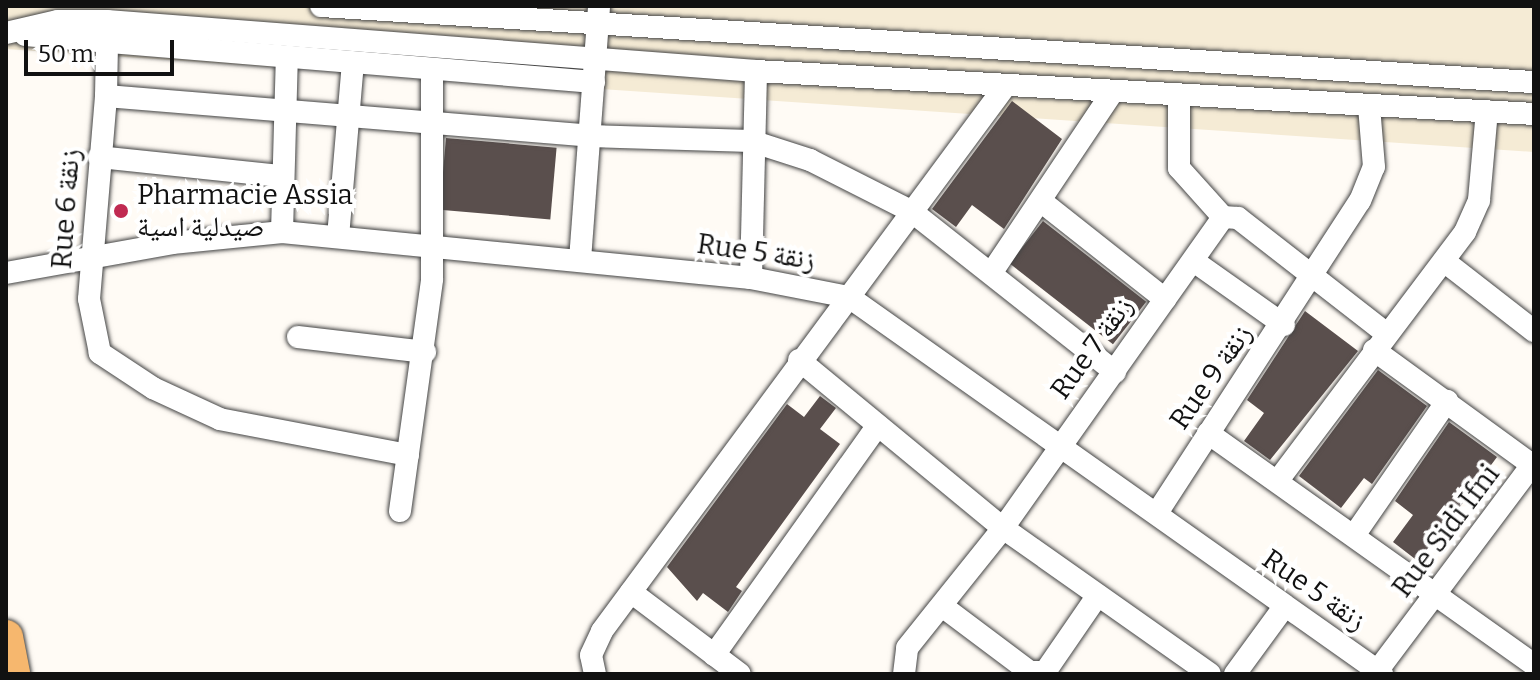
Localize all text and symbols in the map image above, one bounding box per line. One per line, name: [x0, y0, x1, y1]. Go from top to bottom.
scale bar: [28, 24, 178, 74]
text: 50 m: [38, 40, 94, 68]
street label: Rue 6 زنقة: [45, 148, 87, 270]
place label: Pharmacie Assia صيدلية اسية: [137, 178, 353, 244]
marker: Pharmacie Assia صيدلية اسية: [112, 202, 130, 220]
street label: Rue 5 زنقة: [695, 227, 817, 277]
street label: Rue 7 زنقة: [1044, 290, 1140, 406]
street label: Rue 9 زنقة: [1163, 318, 1259, 436]
street label: Rue Sidi Ifni: [1385, 458, 1507, 604]
street label: Rue 5 زنقة: [1256, 542, 1372, 638]

